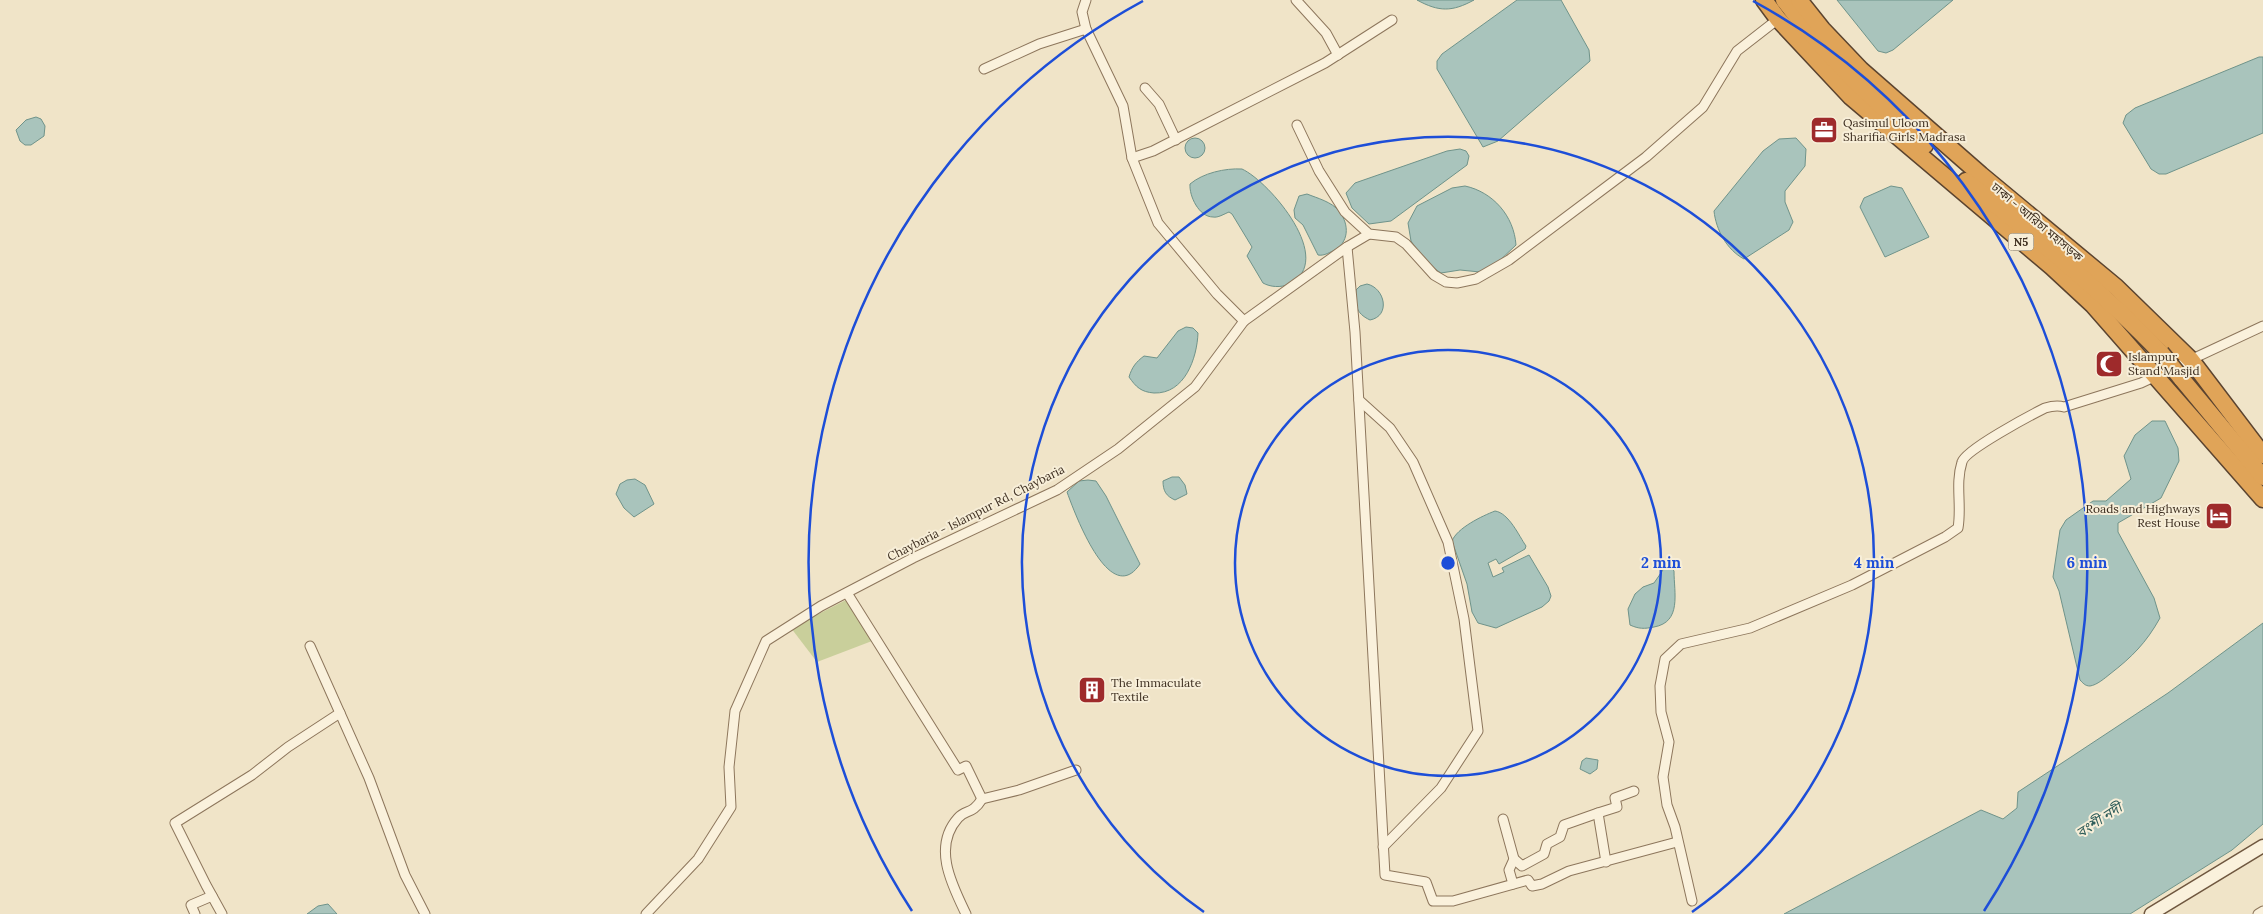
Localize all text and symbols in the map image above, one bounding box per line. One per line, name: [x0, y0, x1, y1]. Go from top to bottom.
office icon: Qasimul Uloom Sharifia Girls Madrasa: [1809, 115, 1839, 145]
place label: Qasimul Uloom Sharifia Girls Madrasa: [1843, 115, 1966, 144]
street label: ঢাকা - আরিচা মহাসড়ক: [1988, 178, 2086, 264]
road number: N5: [2008, 233, 2034, 250]
mosque icon: Islampur Stand Masjid: [2094, 349, 2124, 379]
place label: Islampur Stand Masjid: [2128, 349, 2200, 378]
street label: Chaybaria - Islampur Rd, Chaybaria: [885, 461, 1067, 564]
place label: Roads and Highways Rest House: [2085, 501, 2200, 530]
hotel icon: Roads and Highways Rest House: [2204, 501, 2234, 531]
text: 2 min: [1641, 553, 1682, 572]
text: 4 min: [1854, 553, 1895, 572]
text: 6 min: [2067, 553, 2108, 572]
centre of rings: [1439, 554, 1457, 572]
building icon: The Immaculate Textile: [1077, 675, 1107, 705]
place label: The Immaculate Textile: [1111, 675, 1202, 704]
water label: বংশী নদী: [2073, 797, 2128, 842]

